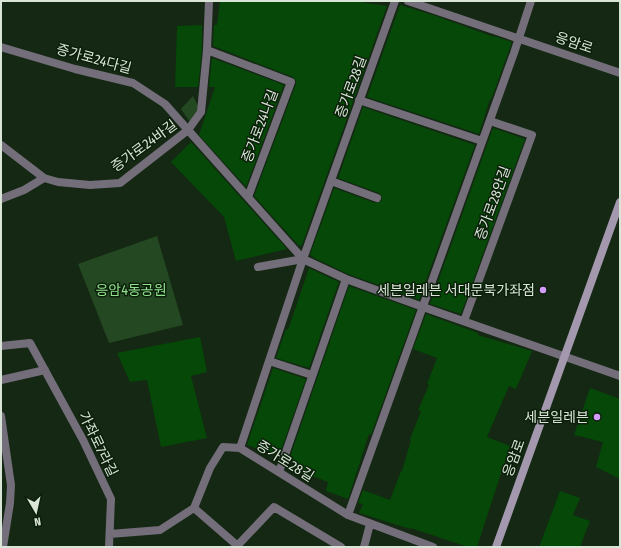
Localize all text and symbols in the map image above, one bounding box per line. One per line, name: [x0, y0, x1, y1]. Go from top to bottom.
street label: 응암로: [553, 29, 595, 57]
street label: 증가로24다길: [55, 41, 133, 77]
street label: 증가로28길: [332, 54, 370, 120]
street label: 증가로24나길: [238, 87, 282, 165]
street label: 증가로24바길: [108, 116, 180, 176]
street label: 증가로28안길: [472, 164, 514, 242]
park label: 응암4동공원: [95, 282, 167, 299]
place label: 세븐일레븐 서대문북가좌점: [377, 282, 535, 299]
marker: 세븐일레븐 서대문북가좌점: [538, 285, 548, 295]
street label: 가좌로7라길: [75, 409, 121, 479]
place label: 세븐일레븐: [525, 409, 589, 426]
marker: 세븐일레븐: [592, 412, 602, 422]
street label: 증가로28길: [253, 437, 317, 485]
street label: 응암로: [499, 437, 529, 479]
north arrow: [16, 492, 56, 532]
text: N: [33, 514, 42, 528]

